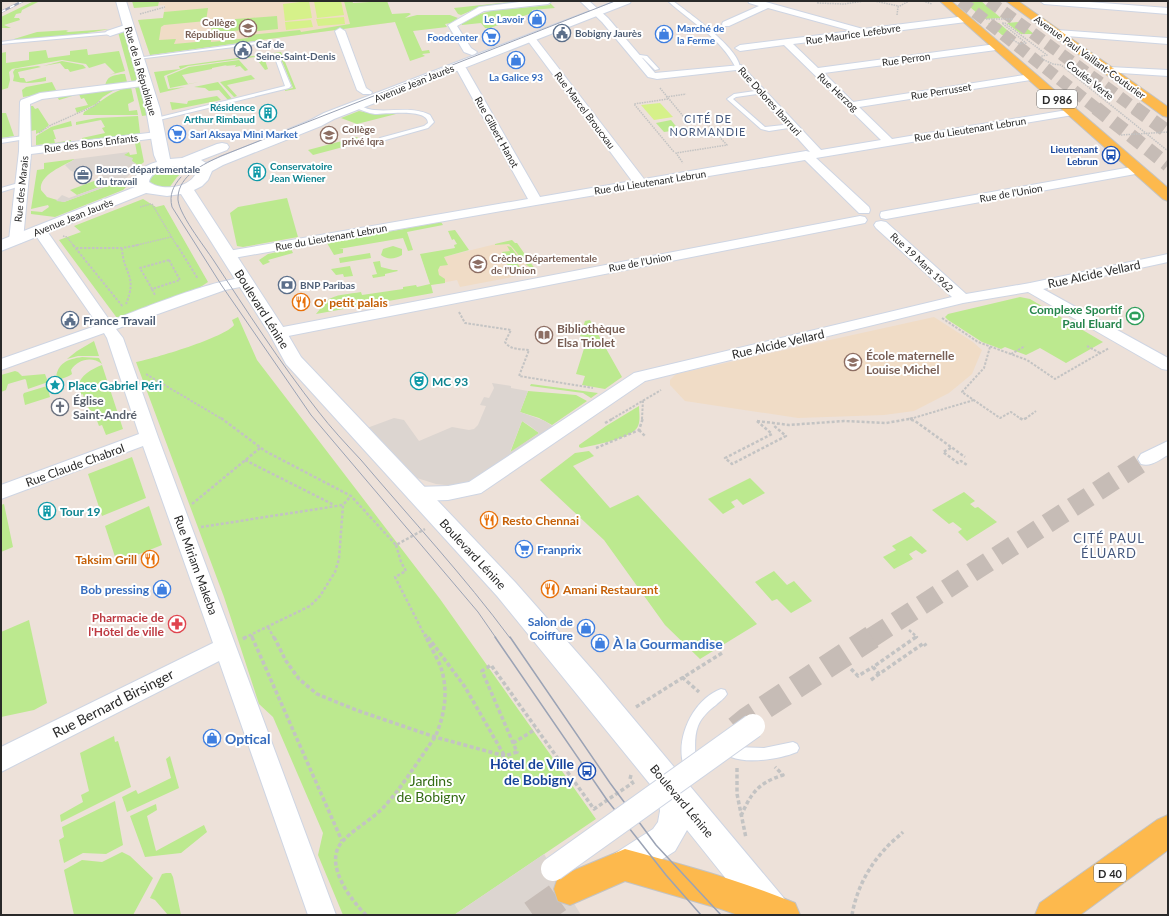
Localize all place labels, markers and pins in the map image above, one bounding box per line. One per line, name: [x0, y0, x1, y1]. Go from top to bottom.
shop icon: Le Lavoir: [527, 9, 547, 29]
place label: Le Lavoir: [484, 13, 524, 25]
place label: Collège République: [185, 16, 236, 40]
school or university icon: Collège République: [238, 18, 258, 38]
place label: Marché de la Ferme: [677, 22, 725, 46]
public building icon: Bobigny Jaurès: [552, 23, 572, 43]
shop icon: Marché de la Ferme: [654, 24, 674, 44]
supermarket icon: Foodcenter: [481, 27, 501, 47]
place label: Bobigny Jaurès: [575, 27, 642, 39]
place label: Foodcenter: [427, 31, 478, 43]
place label: Caf de Seine-Saint-Denis: [256, 38, 336, 62]
public building icon: Caf de Seine-Saint-Denis: [233, 40, 253, 60]
shop icon: La Galice 93: [506, 50, 526, 70]
place label: La Galice 93: [489, 71, 543, 83]
place label: Résidence Arthur Rimbaud: [183, 101, 256, 125]
building icon: Résidence Arthur Rimbaud: [258, 103, 278, 123]
place label: Collège privé Iqra: [342, 123, 384, 147]
supermarket icon: Sarl Aksaya Mini Market: [167, 124, 187, 144]
school or university icon: Collège privé Iqra: [319, 125, 339, 145]
place label: Sarl Aksaya Mini Market: [190, 128, 298, 140]
place label: Lieutenant Lebrun: [1050, 143, 1098, 167]
bus stop icon: Lieutenant Lebrun: [1101, 145, 1121, 165]
place label: Conservatoire Jean Wiener: [270, 160, 333, 184]
building icon: Conservatoire Jean Wiener: [247, 162, 267, 182]
place label: Bourse départementale du travail: [96, 163, 201, 187]
office icon: Bourse départementale du travail: [73, 165, 93, 185]
place label: Crèche Départementale de l'Union: [491, 252, 598, 276]
school or university icon: Crèche Départementale de l'Union: [468, 254, 488, 274]
bank icon: BNP Paribas: [277, 275, 297, 295]
place label: BNP Paribas: [300, 279, 356, 291]
restaurant icon: O' petit palais: [291, 292, 311, 312]
place label: O' petit palais: [314, 295, 388, 310]
place label: Complexe Sportif Paul Eluard: [1029, 302, 1123, 331]
sports icon: Complexe Sportif Paul Eluard: [1125, 306, 1145, 326]
public building icon: France Travail: [60, 310, 80, 330]
place label: France Travail: [83, 313, 156, 328]
place label: Bibliothèque Elsa Triolet: [557, 321, 626, 350]
library icon: Bibliothèque Elsa Triolet: [534, 325, 554, 345]
place label: École maternelle Louise Michel: [866, 348, 955, 377]
school or university icon: École maternelle Louise Michel: [843, 352, 863, 372]
theatre icon: MC 93: [409, 371, 429, 391]
place label: MC 93: [432, 374, 468, 389]
place icon: Place Gabriel Péri: [45, 375, 65, 395]
place label: Place Gabriel Péri: [68, 378, 162, 393]
place label: Église Saint-André: [73, 393, 137, 422]
church icon: Église Saint-André: [50, 397, 70, 417]
building icon: Tour 19: [37, 501, 57, 521]
place label: Tour 19: [60, 504, 101, 519]
restaurant icon: Resto Chennai: [479, 510, 499, 530]
place label: Resto Chennai: [502, 513, 579, 528]
supermarket icon: Franprix: [514, 539, 534, 559]
place label: Franprix: [537, 542, 582, 557]
restaurant icon: Taksim Grill: [140, 549, 160, 569]
place label: Taksim Grill: [75, 552, 137, 567]
shop icon: Bob pressing: [152, 579, 172, 599]
restaurant icon: Amani Restaurant: [540, 579, 560, 599]
place label: Bob pressing: [80, 582, 150, 597]
place label: Amani Restaurant: [562, 582, 659, 597]
place label: Pharmacie de l'Hôtel de ville: [88, 610, 165, 639]
pharmacy icon: Pharmacie de l'Hôtel de ville: [167, 614, 187, 634]
place label: Salon de Coiffure: [528, 614, 574, 643]
shop icon: Salon de Coiffure: [576, 618, 596, 638]
shop icon: À la Gourmandise: [590, 633, 610, 653]
place label: À la Gourmandise: [612, 635, 723, 652]
shop icon: Optical: [202, 728, 222, 748]
place label: Optical: [225, 730, 270, 747]
place label: Hôtel de Ville de Bobigny: [490, 755, 575, 788]
bus stop icon: Hôtel de Ville de Bobigny: [577, 761, 597, 781]

